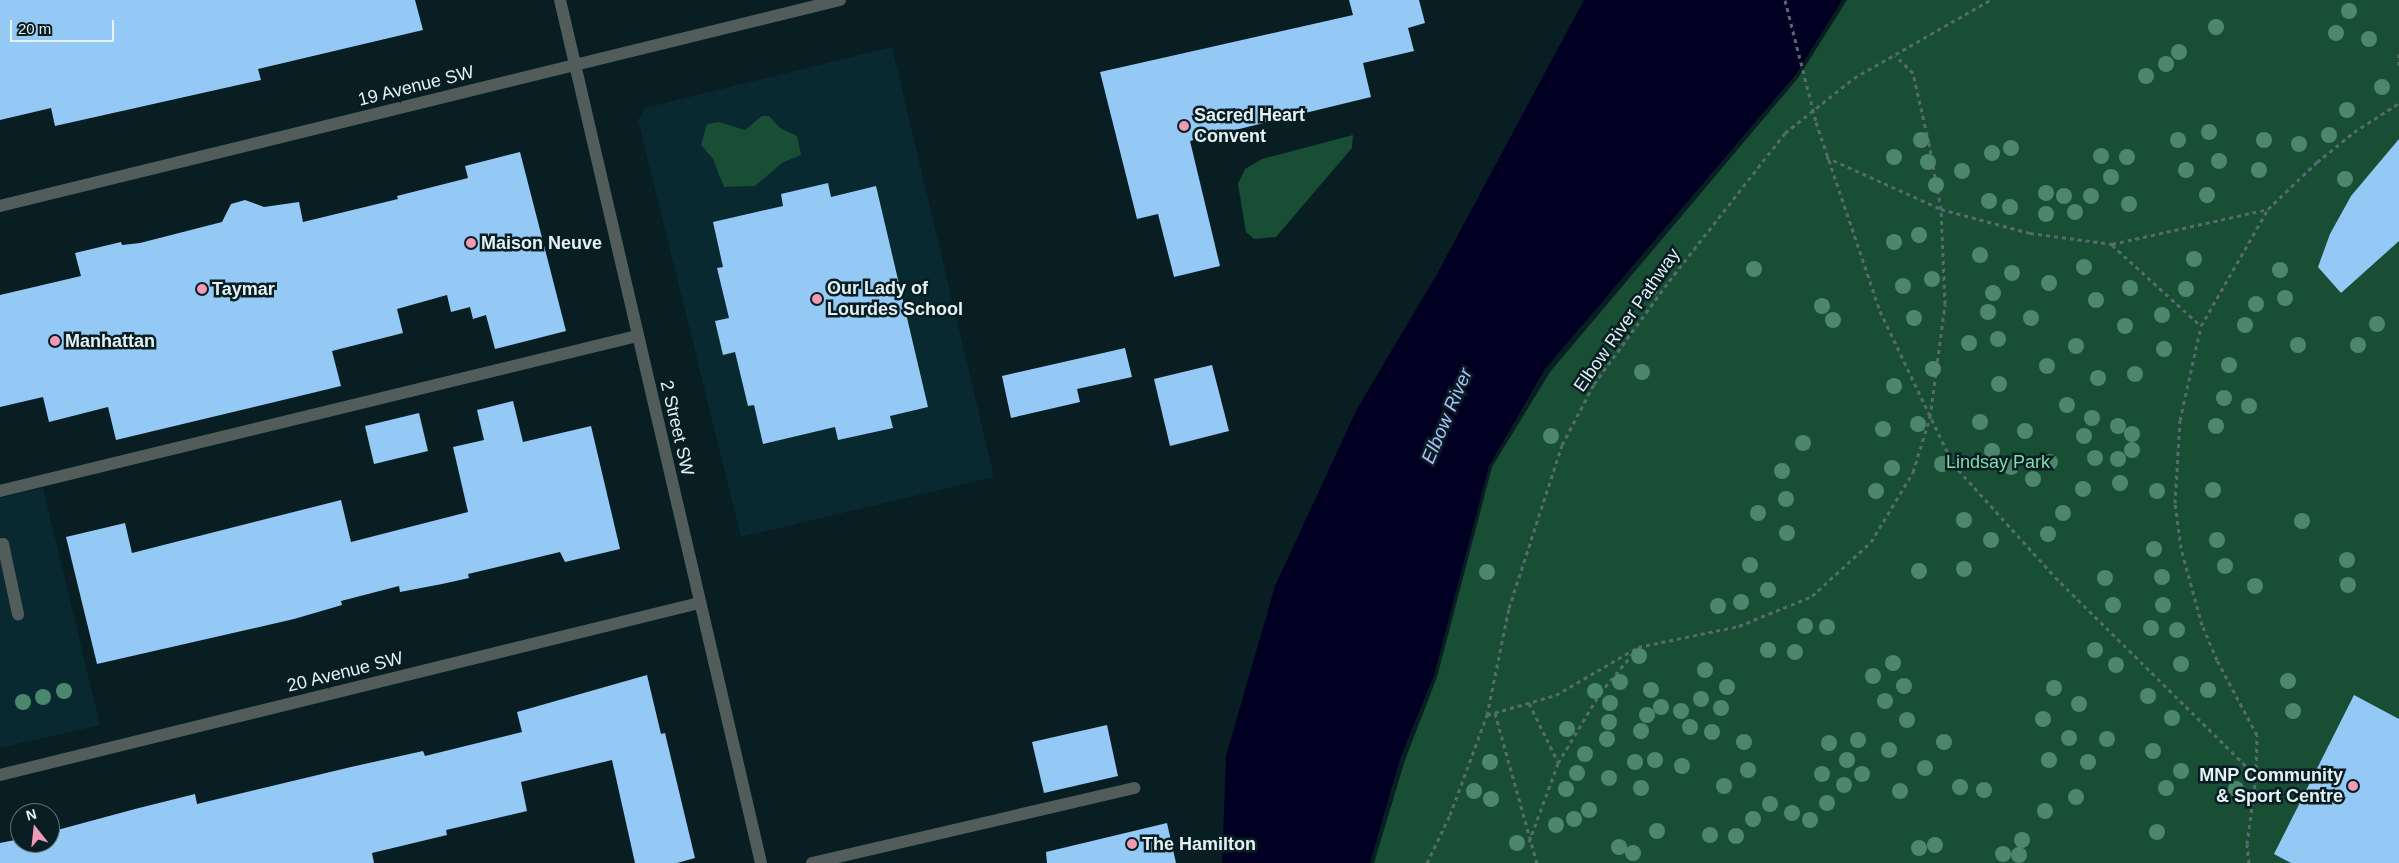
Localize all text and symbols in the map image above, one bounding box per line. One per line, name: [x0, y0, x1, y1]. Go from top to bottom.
scale bar: [12, 10, 116, 42]
text: 20 m: [18, 20, 51, 37]
street label: 19 Avenue SW: [355, 61, 477, 111]
place label: Sacred Heart Convent: [1194, 105, 1305, 148]
marker: Sacred Heart Convent: [1178, 120, 1190, 132]
place label: Maison Neuve: [481, 232, 602, 254]
marker: Maison Neuve: [465, 237, 477, 249]
street label: Elbow River Pathway: [1569, 244, 1685, 396]
place label: Taymar: [212, 278, 275, 300]
place label: Our Lady of Lourdes School: [827, 278, 963, 320]
marker: Taymar: [196, 283, 208, 295]
marker: Our Lady of Lourdes School: [811, 293, 823, 305]
place label: Manhattan: [65, 330, 155, 352]
marker: Manhattan: [49, 335, 61, 347]
water label: Elbow River: [1417, 365, 1477, 467]
street label: 2 Street SW: [656, 378, 698, 478]
park label: Lindsay Park: [1946, 451, 2050, 473]
street label: 20 Avenue SW: [284, 647, 406, 697]
place label: MNP Community & Sport Centre: [2199, 765, 2343, 808]
marker: MNP Community & Sport Centre: [2347, 780, 2359, 792]
north arrow: [10, 803, 60, 853]
text: N: [24, 805, 38, 824]
place label: The Hamilton: [1142, 833, 1256, 855]
marker: The Hamilton: [1126, 838, 1138, 850]

